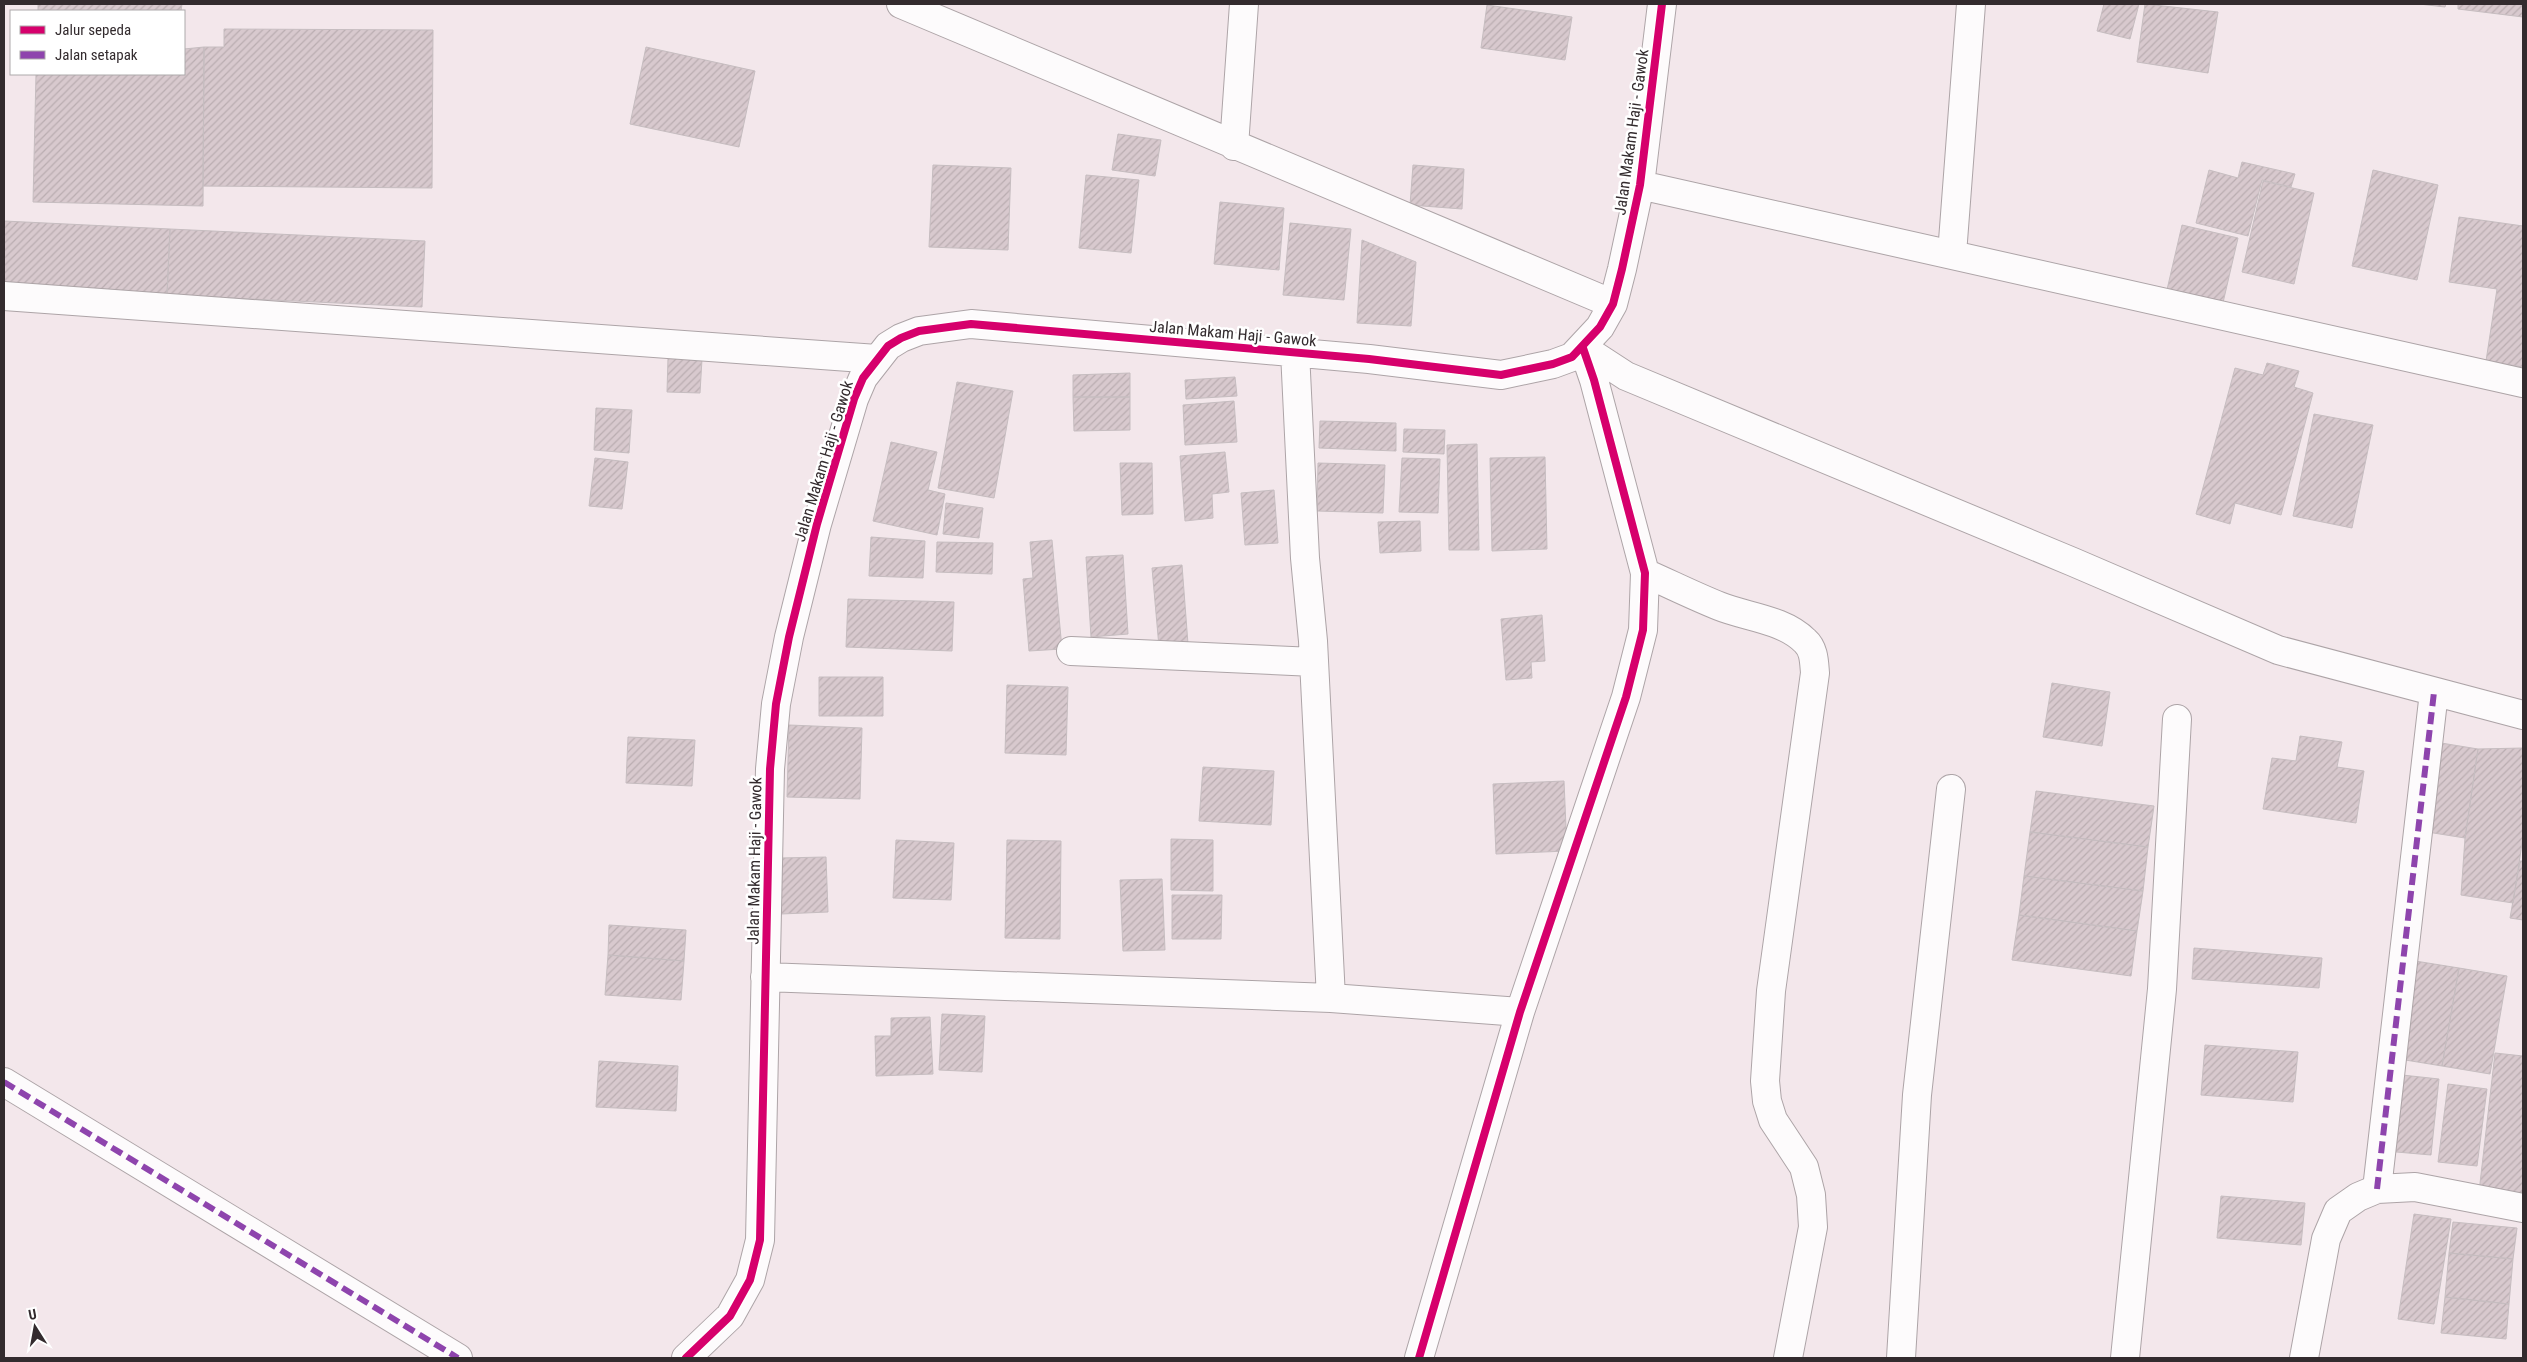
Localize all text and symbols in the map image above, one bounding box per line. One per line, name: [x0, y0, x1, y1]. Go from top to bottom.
legend: [10, 10, 185, 75]
text: Jalur sepeda: [55, 21, 131, 39]
text: Jalan setapak: [55, 46, 138, 64]
street label: Jalan Makam Haji - Gawok: [1610, 47, 1653, 216]
street label: Jalan Makam Haji - Gawok: [1149, 317, 1318, 350]
street label: Jalan Makam Haji - Gawok: [790, 378, 857, 544]
street label: Jalan Makam Haji - Gawok: [744, 776, 765, 945]
north arrow: [10, 1302, 60, 1352]
text: U: [27, 1306, 38, 1323]

